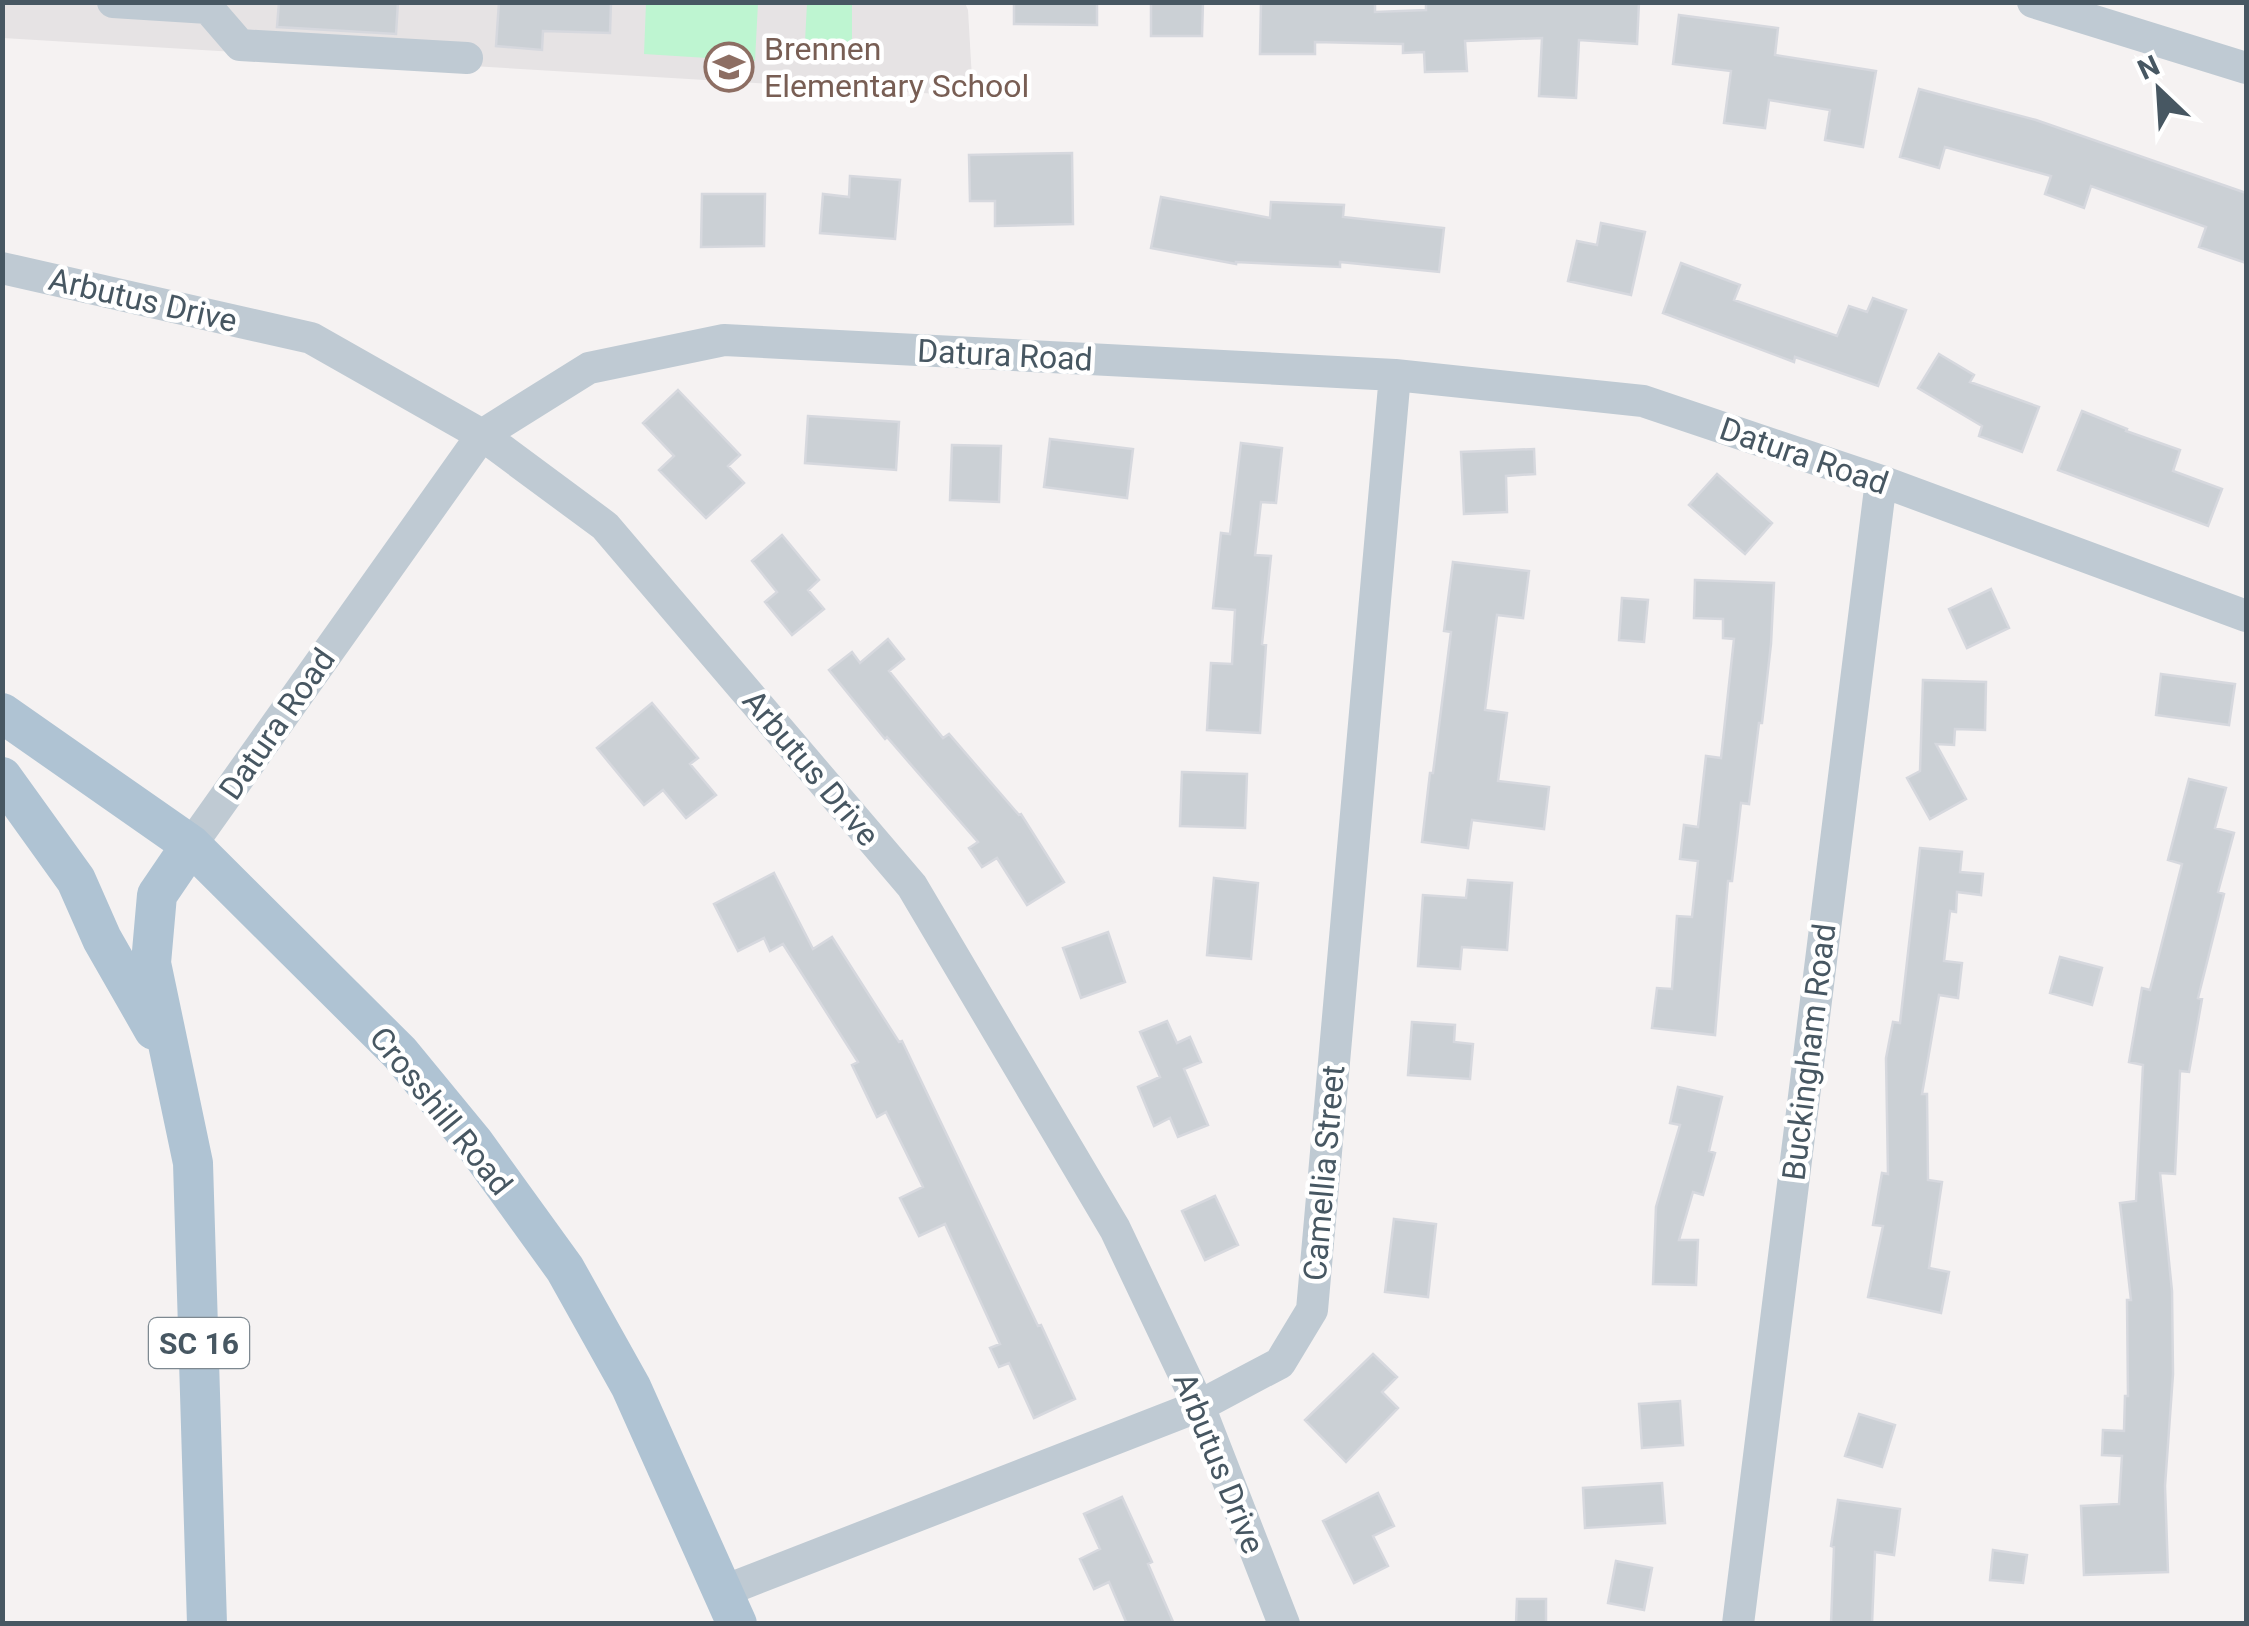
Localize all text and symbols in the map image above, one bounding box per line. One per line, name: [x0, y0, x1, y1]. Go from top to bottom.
place label: Brennen Elementary School: [764, 30, 1029, 105]
north arrow: [2109, 40, 2209, 140]
school or university icon: Brennen Elementary School: [703, 41, 755, 93]
text: N: [2133, 49, 2165, 87]
street label: Arbutus Drive: [45, 260, 241, 340]
street label: Datura Road: [916, 331, 1094, 379]
street label: Datura Road: [1715, 409, 1893, 503]
street label: Datura Road: [211, 641, 343, 807]
street label: Arbutus Drive: [735, 682, 887, 854]
street label: Buckingham Road: [1774, 921, 1844, 1183]
street label: Crosshill Road: [362, 1019, 520, 1203]
street label: Camellia Street: [1296, 1064, 1352, 1282]
road number: SC 16: [149, 1318, 249, 1368]
street label: Arbutus Drive: [1165, 1367, 1273, 1559]

